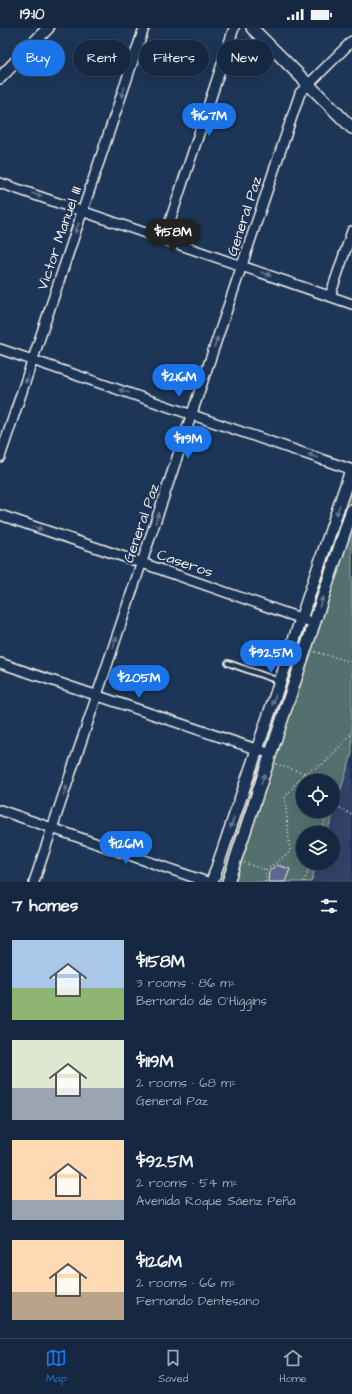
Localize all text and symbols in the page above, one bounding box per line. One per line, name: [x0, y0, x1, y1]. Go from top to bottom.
text: 19:10: [20, 4, 44, 25]
chip: Buy: [12, 40, 65, 76]
chip: Rent: [73, 40, 131, 76]
chip: Filters: [139, 40, 209, 76]
chip: New: [217, 40, 273, 76]
one-way arrow: [119, 86, 125, 98]
pin: $167M: [181, 103, 237, 137]
text: $167M: [191, 107, 227, 125]
street label: General Paz: [222, 173, 267, 259]
street label: Victor Manuel III: [32, 183, 87, 293]
one-way arrow: [31, 193, 43, 199]
pin: $158M: [145, 219, 201, 253]
one-way arrow: [74, 223, 80, 235]
text: $158M: [154, 223, 192, 241]
one-way arrow: [260, 271, 272, 277]
one-way arrow: [214, 336, 220, 348]
pin: $216M: [151, 364, 207, 398]
text: $216M: [161, 368, 197, 386]
one-way arrow: [23, 372, 29, 384]
one-way arrow: [118, 388, 130, 394]
pin: $119M: [160, 426, 216, 460]
text: $119M: [174, 430, 202, 448]
one-way arrow: [307, 453, 319, 459]
street label: General Paz: [118, 480, 165, 566]
one-way arrow: [334, 504, 340, 516]
one-way arrow: [154, 512, 160, 524]
one-way arrow: [31, 525, 43, 531]
street label: Caseros: [154, 544, 216, 583]
one-way arrow: [318, 596, 324, 608]
one-way arrow: [112, 635, 118, 647]
pin: $92.5M: [238, 640, 304, 674]
text: $92.5M: [249, 644, 293, 662]
pin: $205M: [111, 665, 167, 699]
text: $205M: [118, 669, 160, 687]
one-way arrow: [271, 694, 277, 706]
one-way arrow: [260, 772, 266, 784]
map controls: [296, 774, 340, 870]
button: locate: [296, 774, 340, 818]
one-way arrow: [62, 785, 68, 797]
one-way arrow: [229, 817, 235, 829]
button: layers: [296, 826, 340, 870]
pin: $126M: [98, 831, 154, 865]
text: $126M: [108, 835, 144, 853]
text: 7 homes: [12, 894, 78, 918]
icon: filters: [318, 895, 340, 917]
text: $158M: [136, 950, 185, 974]
icon: home: [44, 956, 92, 1004]
text: 3 rooms · 86 m²: [136, 974, 235, 992]
text: Bernardo de O'Higgins: [136, 992, 267, 1010]
text: $119M: [136, 1050, 174, 1074]
icon: home: [44, 1056, 92, 1104]
text: 2 rooms · 68 m²: [136, 1074, 236, 1092]
text: General Paz: [136, 1092, 208, 1110]
text: $92.5M: [136, 1150, 193, 1174]
icon: home: [44, 1156, 92, 1204]
text: 2 rooms · 54 m²: [136, 1174, 238, 1192]
text: Avenida Roque Sáenz Peña: [136, 1192, 296, 1210]
text: $126M: [136, 1250, 182, 1274]
icon: home: [44, 1256, 92, 1304]
text: 2 rooms · 66 m²: [136, 1274, 236, 1292]
text: Fernando Dentesano: [136, 1292, 259, 1310]
tab: Map: [45, 1347, 67, 1386]
tab: Saved: [158, 1347, 188, 1386]
tab: Home: [279, 1347, 307, 1386]

